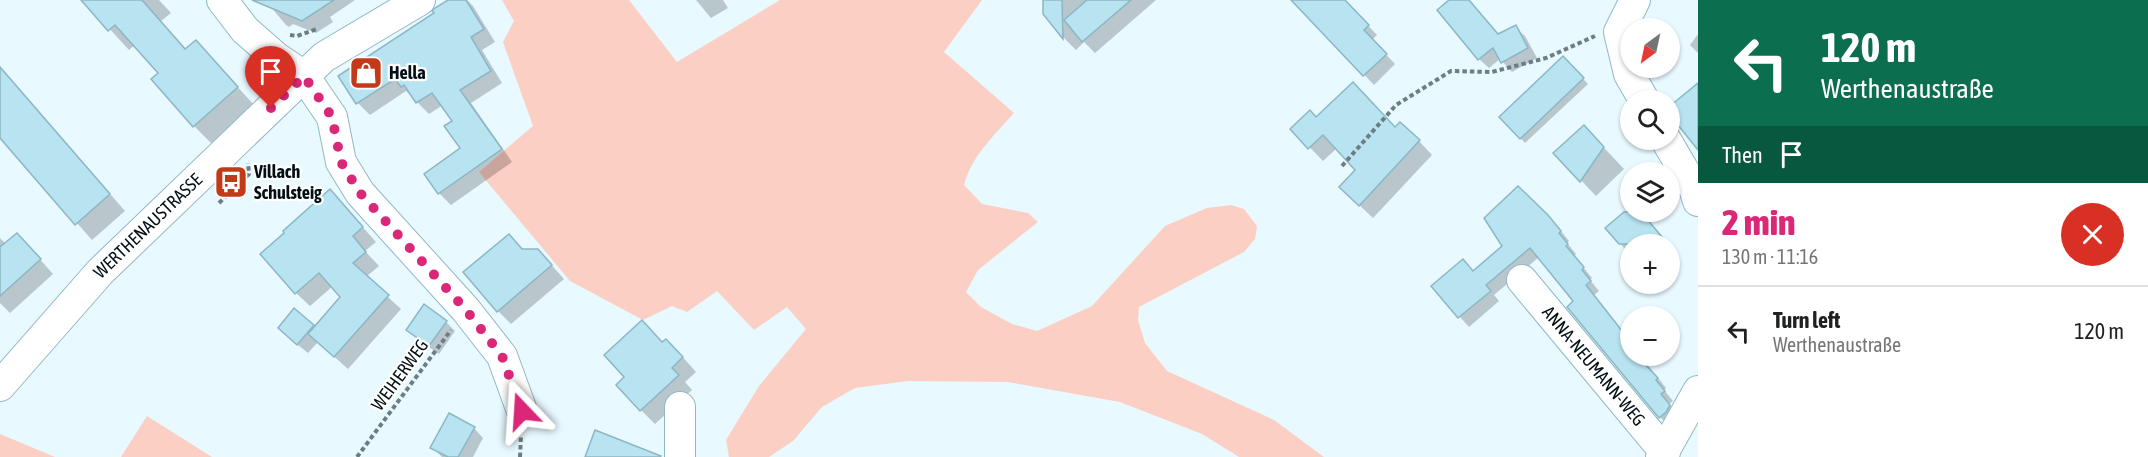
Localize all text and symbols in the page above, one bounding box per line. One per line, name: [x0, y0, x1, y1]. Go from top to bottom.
north arrow: [1620, 18, 1680, 78]
map controls: [1620, 18, 1680, 366]
text: 120 m: [1821, 23, 1916, 71]
icon: left: [1722, 24, 1800, 102]
pin: [245, 46, 296, 108]
icon: arrive: [254, 55, 287, 88]
shop icon: Hella: [348, 55, 384, 91]
place label: Hella: [389, 62, 426, 83]
text: Werthenaustraße: [1821, 73, 1994, 104]
button: search: [1620, 90, 1680, 150]
icon: arrive: [1775, 138, 1808, 171]
text: Then: [1722, 142, 1763, 168]
place label: Villach Schulsteig: [253, 161, 322, 203]
button: layers: [1620, 162, 1680, 222]
bus stop icon: Villach Schulsteig: [213, 164, 249, 200]
street label: WERTHENAUSTRASSE: [89, 169, 206, 282]
text: 2 min: [1722, 201, 1796, 243]
button: close: [2061, 203, 2124, 266]
button: +: [1620, 234, 1680, 294]
text: 130 m · 11:16: [1722, 245, 1818, 268]
street label: ANNA-NEUMANN-WEG: [1538, 302, 1650, 430]
button: −: [1620, 306, 1680, 366]
text: Turn left: [1773, 307, 1840, 333]
icon: left: [1722, 315, 1755, 348]
text: 120 m: [2074, 318, 2124, 344]
text: Werthenaustraße: [1773, 333, 1901, 356]
street label: WEIHERWEG: [367, 335, 432, 414]
position arrow: [490, 379, 554, 443]

